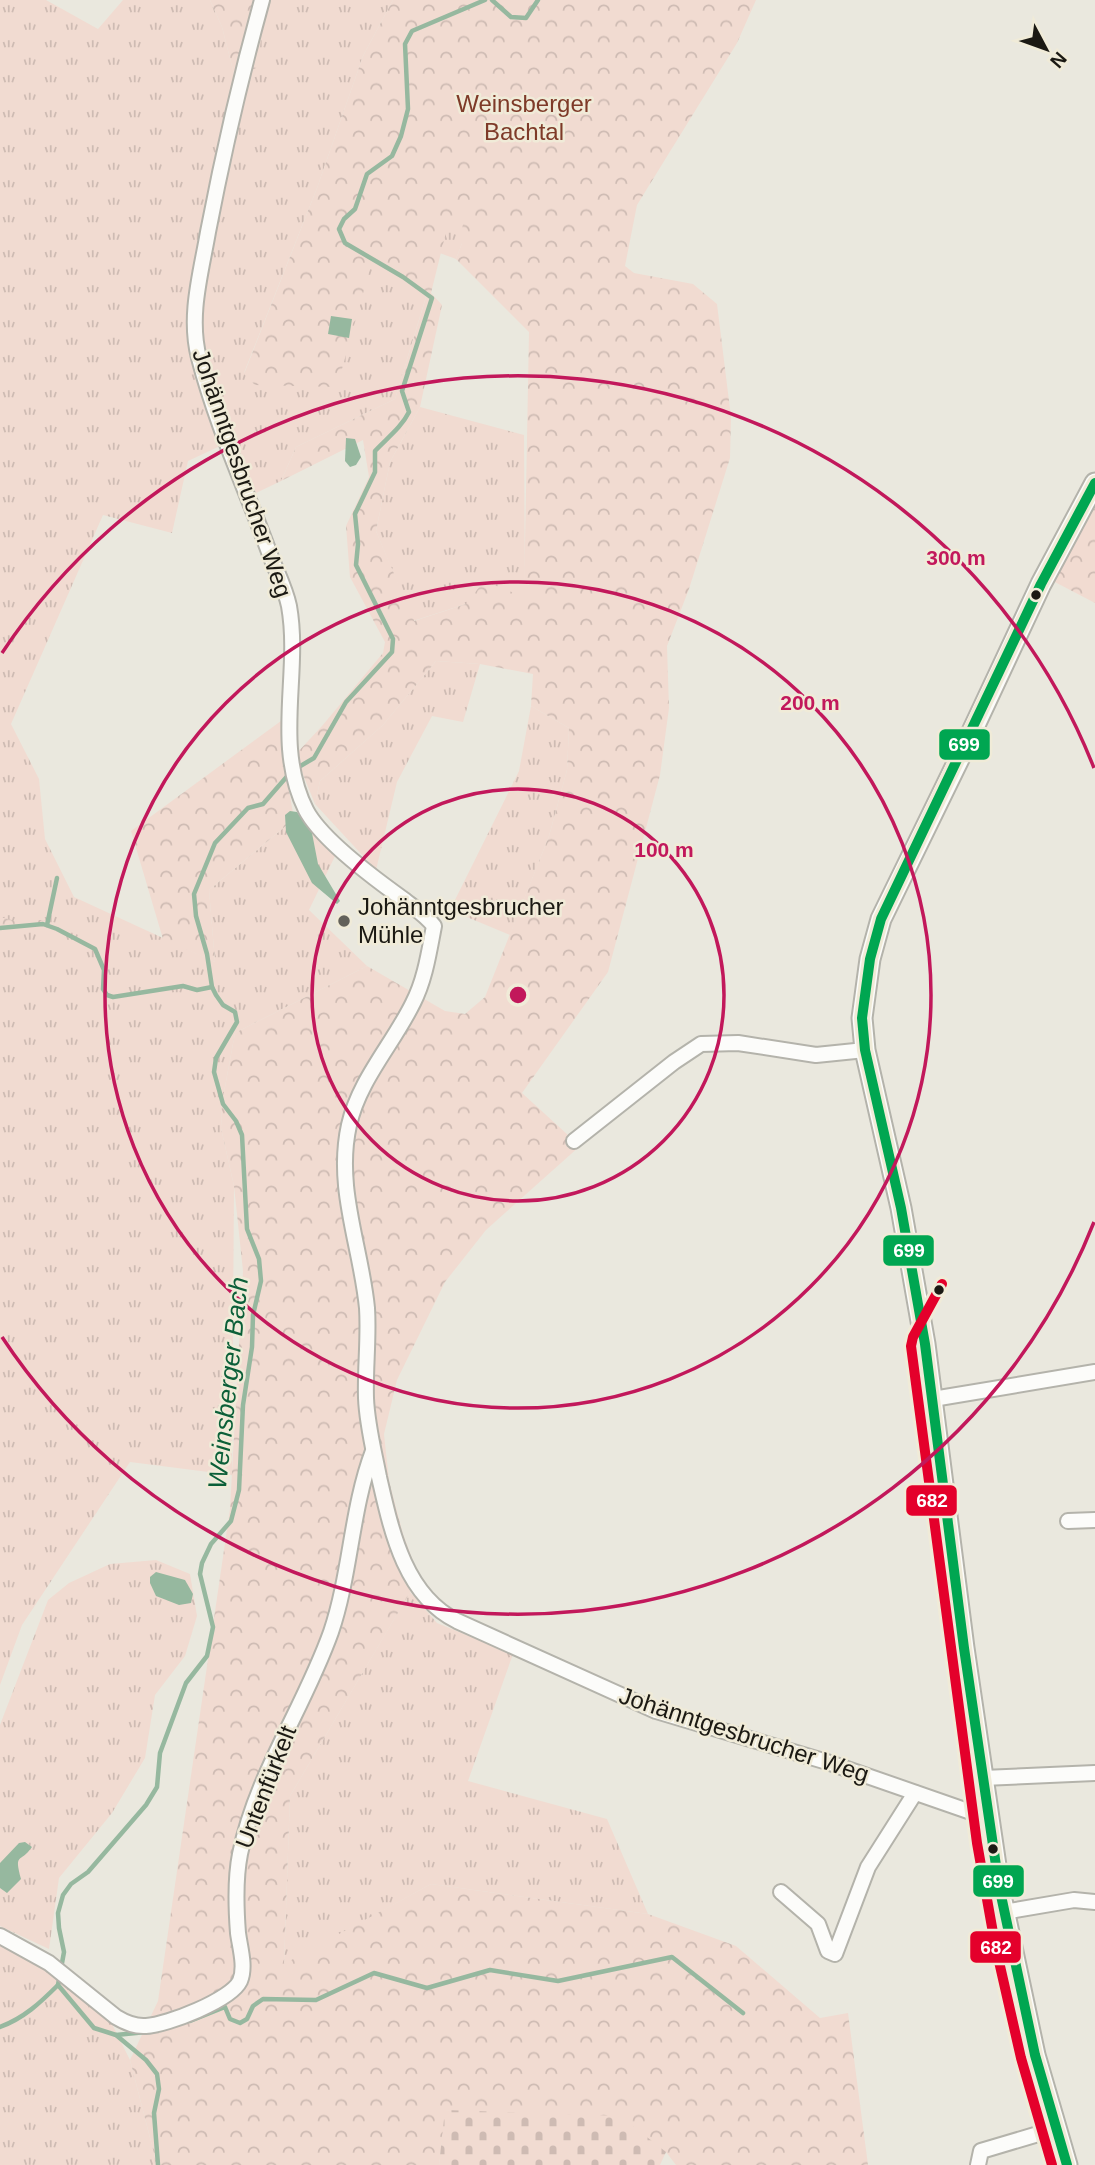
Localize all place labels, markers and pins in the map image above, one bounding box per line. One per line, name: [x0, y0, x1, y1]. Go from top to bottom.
unlabelled marker: [1029, 588, 1043, 602]
place label: Johänntgesbrucher Mühle: [358, 893, 563, 948]
marker: Johänntgesbrucher Mühle: [336, 913, 352, 929]
centre of rings: [506, 983, 530, 1007]
unlabelled marker: [932, 1283, 946, 1297]
unlabelled marker: [986, 1842, 1000, 1856]

